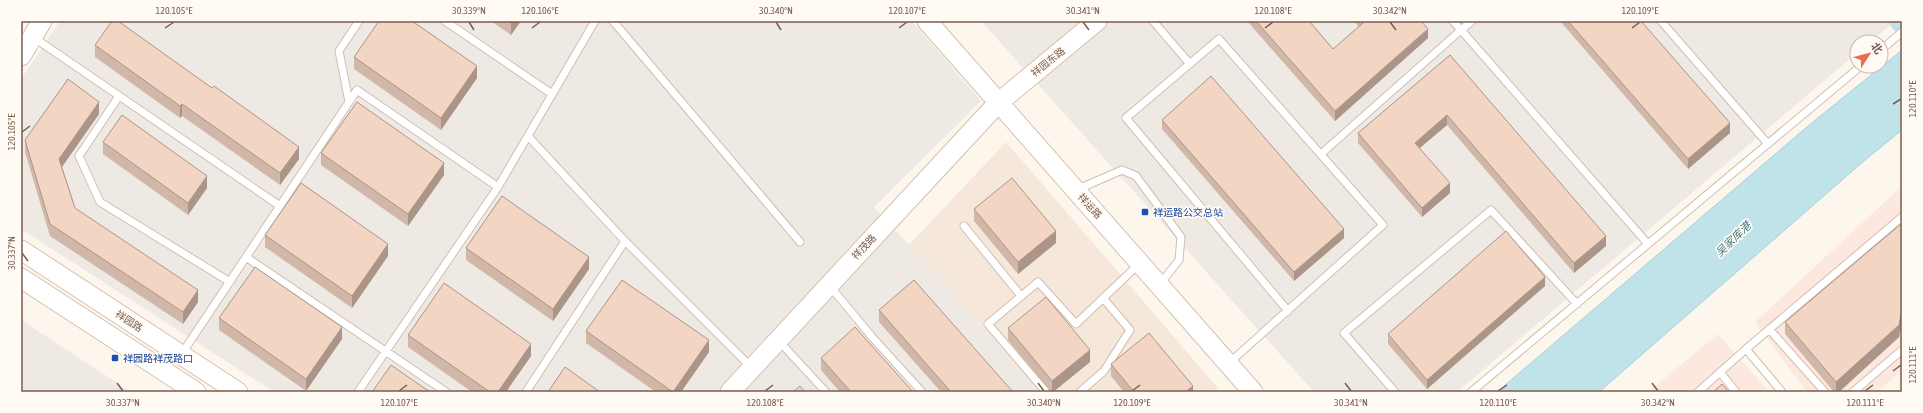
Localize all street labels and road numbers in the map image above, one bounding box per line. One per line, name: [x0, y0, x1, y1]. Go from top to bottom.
street label: 祥园东路: [1029, 45, 1067, 79]
street label: 祥运路: [1076, 191, 1104, 221]
street label: 祥茂路: [850, 232, 878, 262]
street label: 祥园路: [113, 308, 145, 334]

